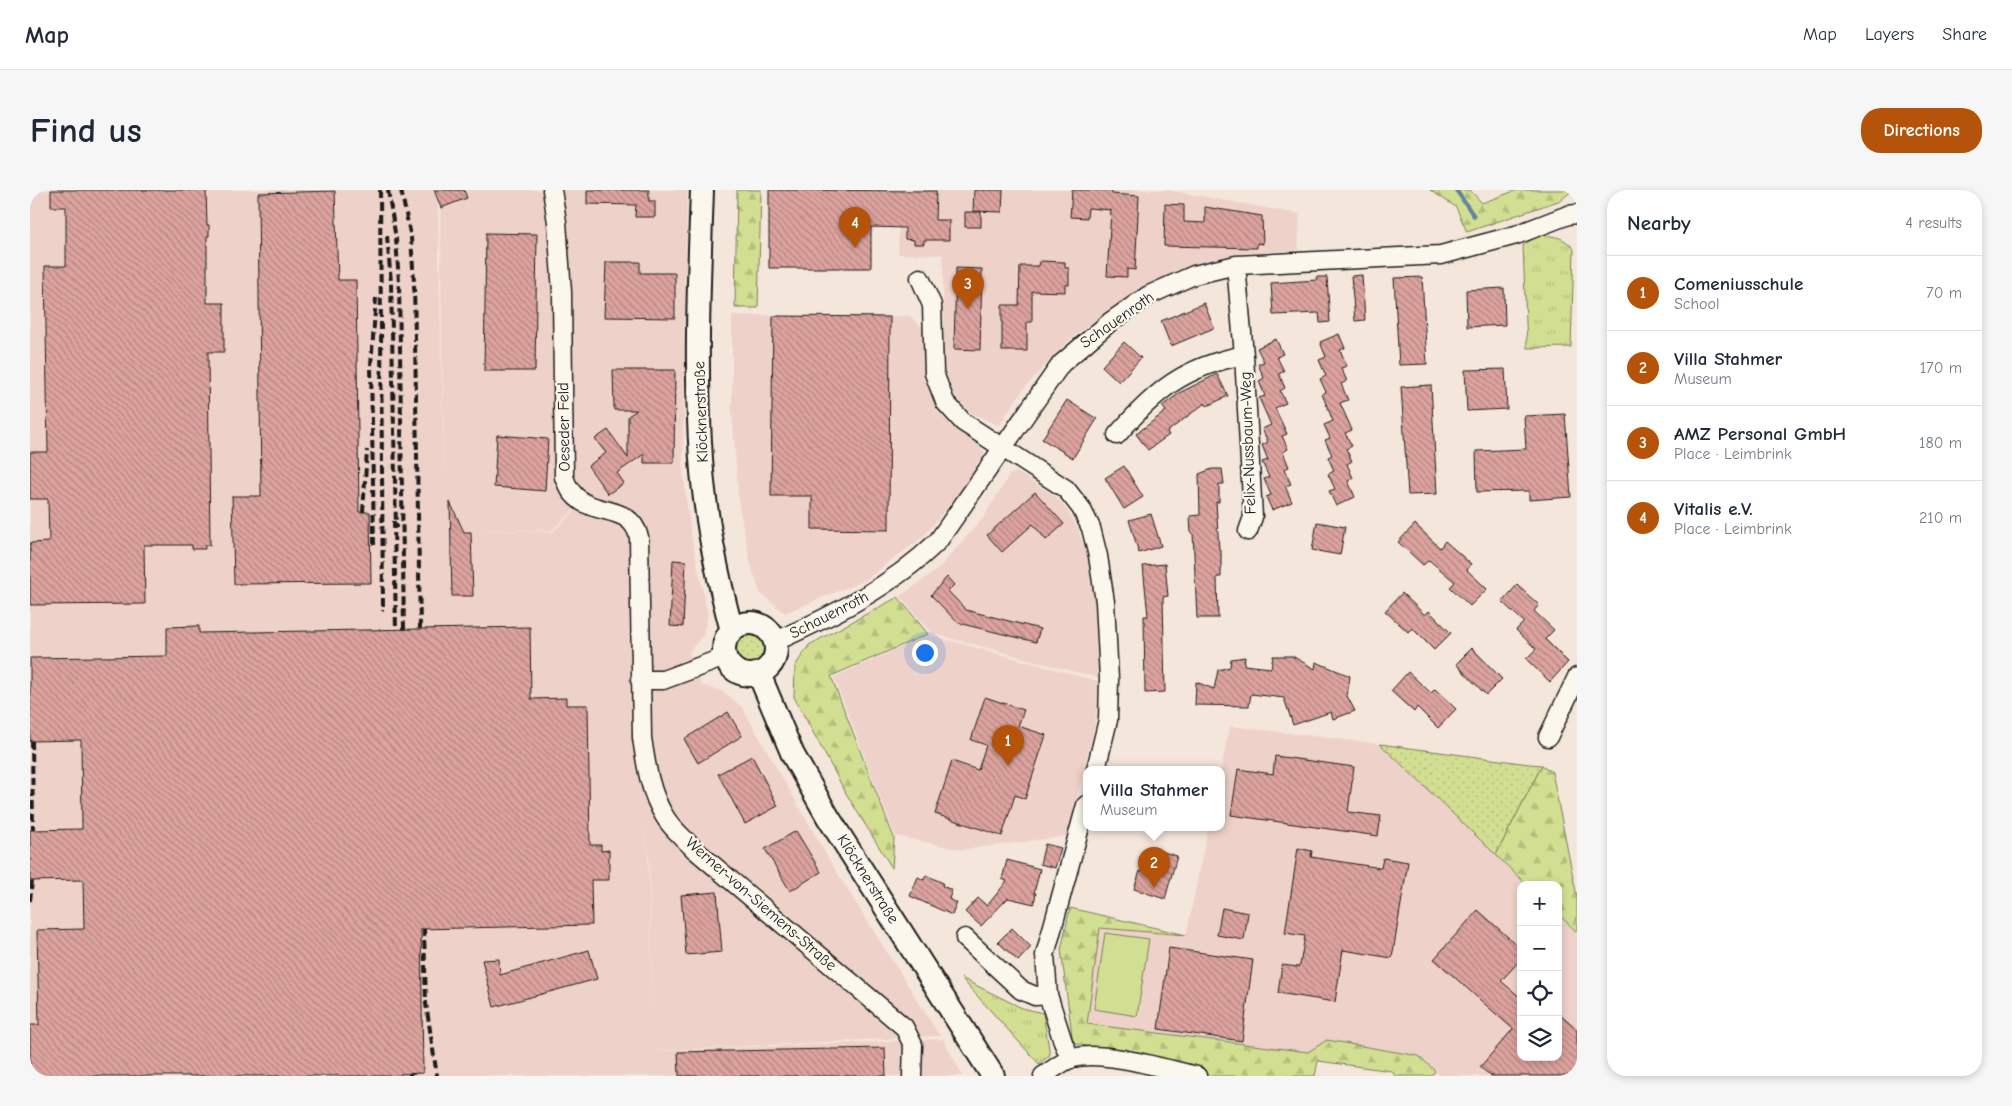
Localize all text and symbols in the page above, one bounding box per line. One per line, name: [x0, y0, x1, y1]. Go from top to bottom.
text: Map: [25, 21, 69, 49]
text: Map: [1803, 24, 1837, 45]
text: Layers: [1865, 24, 1914, 45]
text: Share: [1942, 24, 1987, 45]
button: Directions: [1861, 108, 1982, 153]
text: Find us: [30, 110, 142, 151]
pin: 4: [839, 207, 871, 248]
text: Nearby: [1627, 211, 1691, 235]
text: 4 results: [1905, 214, 1962, 232]
pin: 3: [952, 268, 984, 309]
text: Comeniusschule: [1674, 273, 1803, 295]
text: 1: [1640, 284, 1646, 302]
text: 70 m: [1926, 284, 1962, 302]
street label: Schauenroth: [1077, 288, 1157, 352]
text: School: [1674, 295, 1720, 313]
text: Villa Stahmer: [1674, 348, 1782, 370]
text: 2: [1639, 359, 1647, 377]
text: 170 m: [1920, 359, 1962, 377]
street label: Klöcknerstraße: [690, 361, 712, 463]
text: Museum: [1674, 370, 1732, 388]
street label: Felix-Nussbaum-Weg: [1237, 371, 1259, 515]
street label: Oeseder Feld: [554, 382, 574, 472]
text: AMZ Personal GmbH: [1674, 423, 1846, 445]
text: 3: [1639, 434, 1647, 452]
text: 180 m: [1919, 434, 1962, 452]
text: Place · Leimbrink: [1674, 445, 1792, 463]
text: Vitalis e.V.: [1674, 498, 1753, 520]
text: 4: [1639, 509, 1647, 527]
text: 210 m: [1919, 509, 1962, 527]
text: Place · Leimbrink: [1674, 520, 1792, 538]
street label: Schauenroth: [787, 587, 871, 643]
your location: [912, 640, 938, 666]
pin: 1: [992, 725, 1024, 766]
popup: [1083, 766, 1225, 831]
text: Villa Stahmer: [1100, 779, 1208, 801]
text: Museum: [1100, 801, 1158, 819]
street label: Klöcknerstraße: [833, 831, 903, 927]
street label: Werner-von-Siemens-Straße: [682, 834, 840, 974]
pin: 2: [1138, 847, 1170, 888]
map controls: [1517, 881, 1562, 1061]
button: +: [1517, 881, 1562, 926]
button: −: [1517, 926, 1562, 971]
button: locate: [1517, 971, 1562, 1016]
button: layers: [1517, 1016, 1562, 1061]

